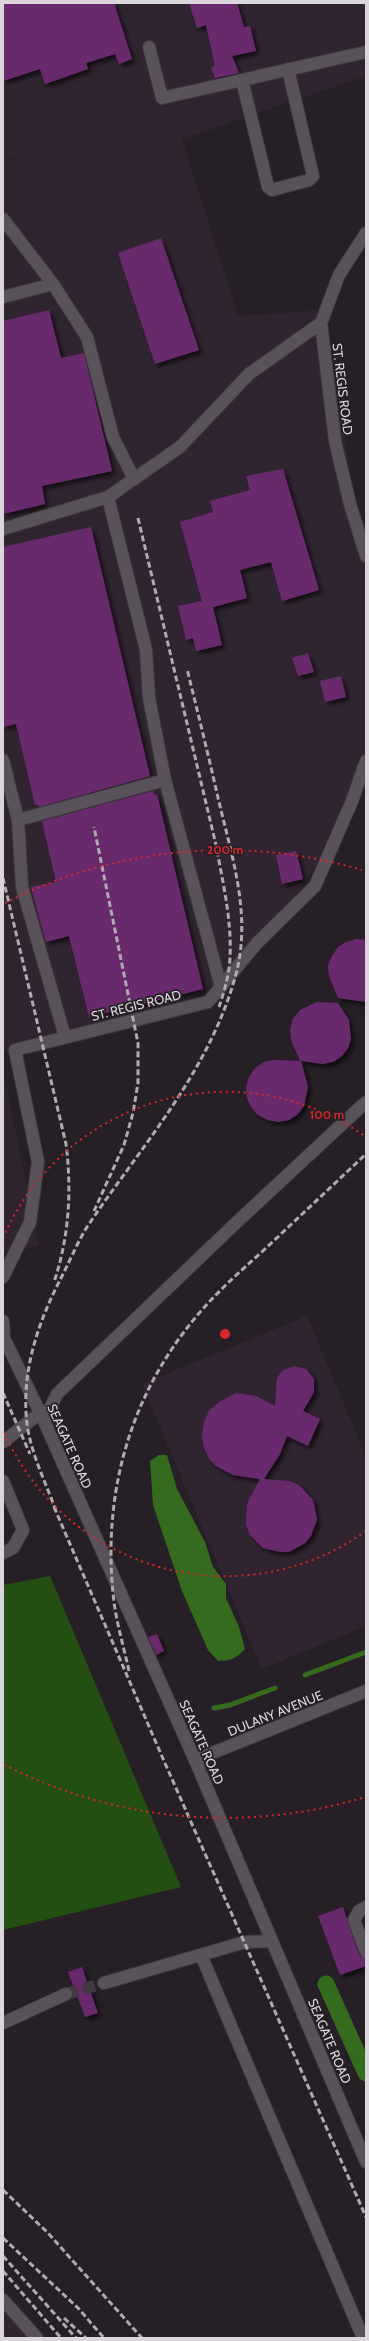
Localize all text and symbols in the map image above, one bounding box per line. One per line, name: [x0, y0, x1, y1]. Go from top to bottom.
street label: ST. REGIS ROAD: [329, 342, 357, 436]
text: 200 m: [207, 842, 243, 857]
street label: ST. REGIS ROAD: [89, 986, 183, 1024]
text: 100 m: [310, 1107, 344, 1122]
centre of rings: [218, 1327, 232, 1341]
street label: SEAGATE ROAD: [44, 1401, 96, 1491]
street label: DULANY AVENUE: [225, 1687, 325, 1739]
street label: SEAGATE ROAD: [176, 1697, 228, 1787]
street label: SEAGATE ROAD: [305, 1996, 355, 2086]

